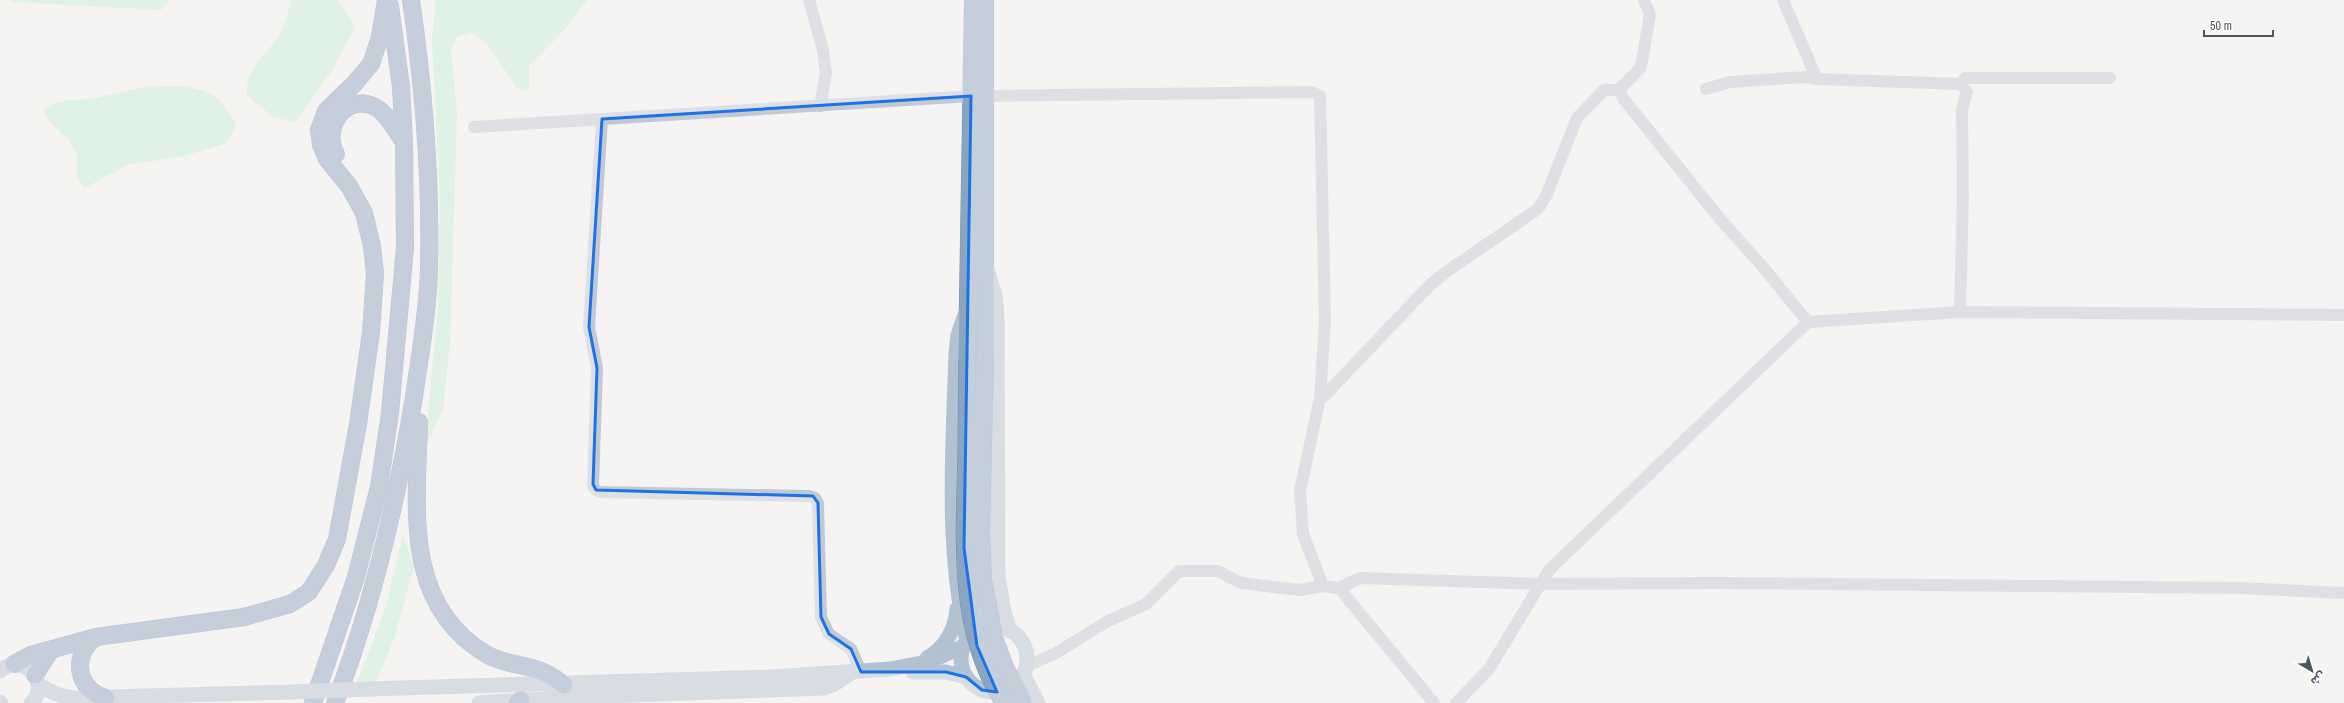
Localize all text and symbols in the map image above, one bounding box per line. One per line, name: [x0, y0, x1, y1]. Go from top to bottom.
scale bar: [2204, 12, 2273, 38]
text: 50 m: [2210, 18, 2232, 34]
north arrow: [2292, 651, 2332, 691]
text: ش: [2308, 669, 2328, 689]

